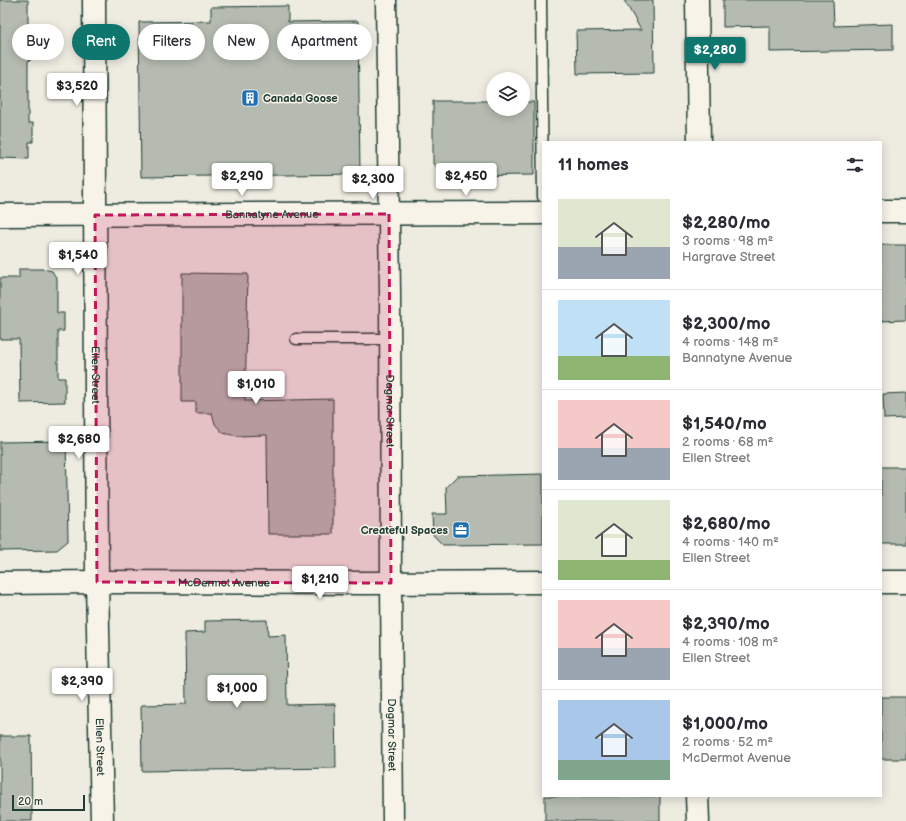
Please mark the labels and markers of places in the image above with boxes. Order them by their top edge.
pin: $2,280 [682,37,748,71]
pin: $3,520 [44,73,110,107]
building icon: Canada Goose [240,88,260,108]
place label: Canada Goose [263,92,338,105]
pin: $2,290 [209,163,275,197]
pin: $2,450 [433,163,499,197]
pin: $2,300 [340,166,406,200]
pin: $1,540 [45,242,111,276]
pin: $1,010 [223,371,289,405]
pin: $2,680 [46,426,112,460]
office icon: Createful Spaces [451,520,471,540]
place label: Createful Spaces [361,524,449,537]
pin: $1,210 [287,566,353,600]
pin: $2,390 [49,668,115,702]
pin: $1,000 [204,675,270,709]

